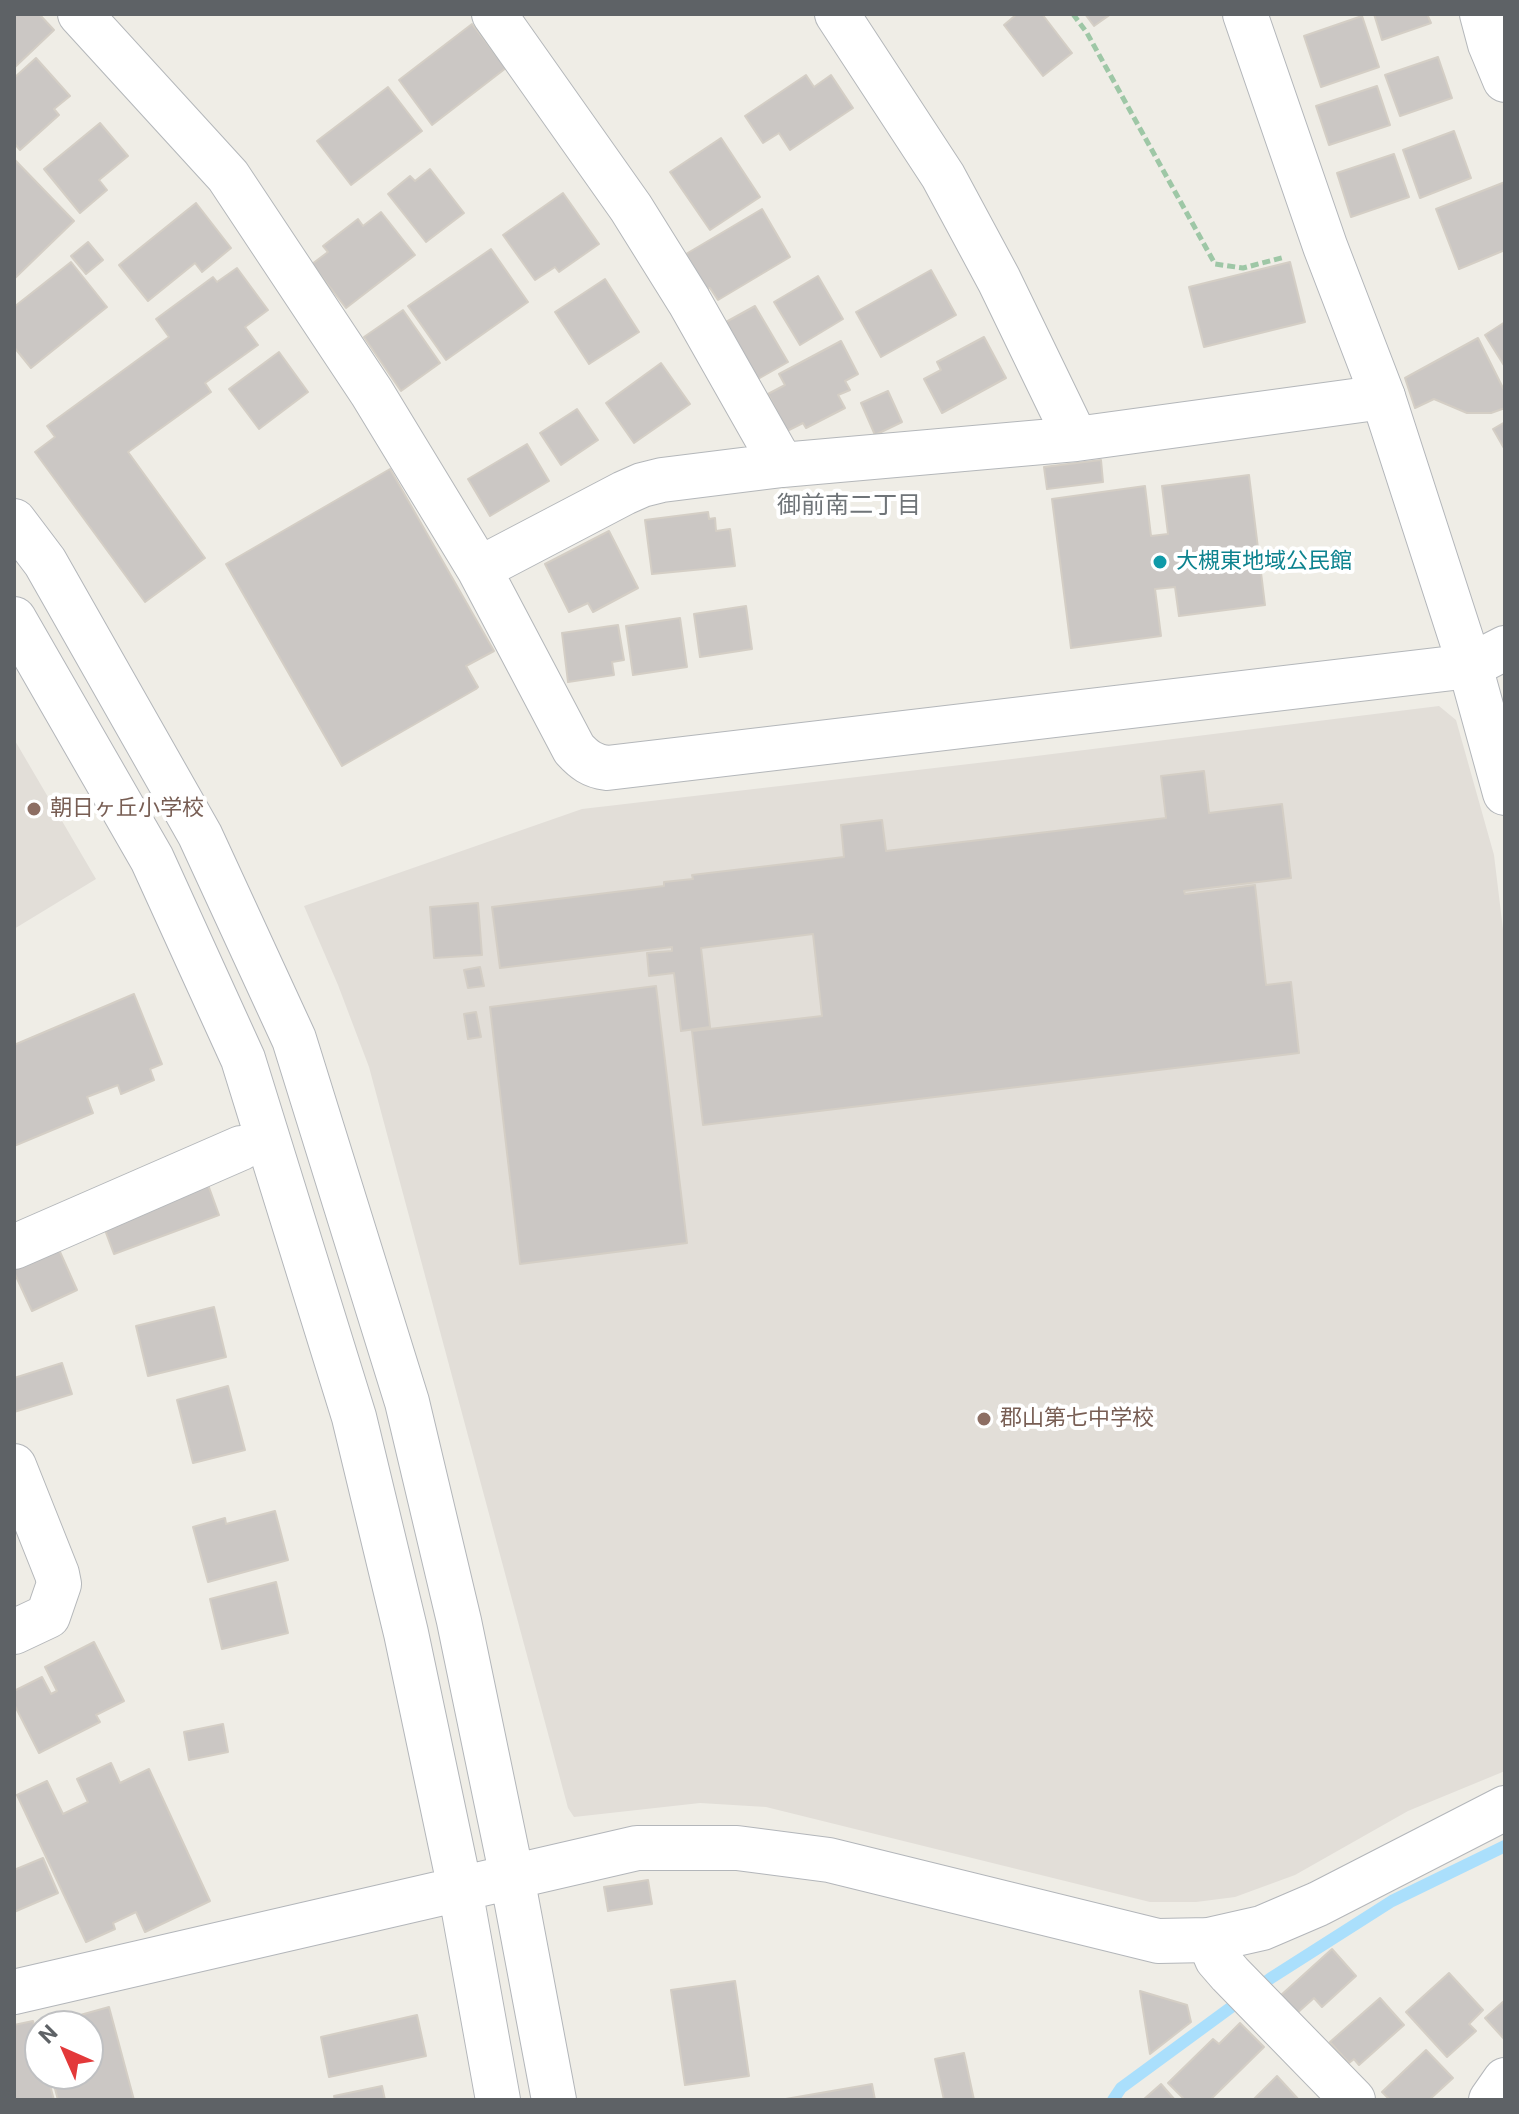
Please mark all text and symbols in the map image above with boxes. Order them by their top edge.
district label: 御前南二丁目 [777,493,921,521]
place label: 大槻東地域公民館 [1176,549,1352,575]
marker: 大槻東地域公民館 [1151,553,1169,571]
place label: 朝日ヶ丘小学校 [50,796,204,822]
marker: 朝日ヶ丘小学校 [25,800,43,818]
place label: 郡山第七中学校 [1000,1406,1154,1432]
marker: 郡山第七中学校 [975,1410,993,1428]
north arrow [24,2010,104,2090]
text: N [34,2020,62,2048]

